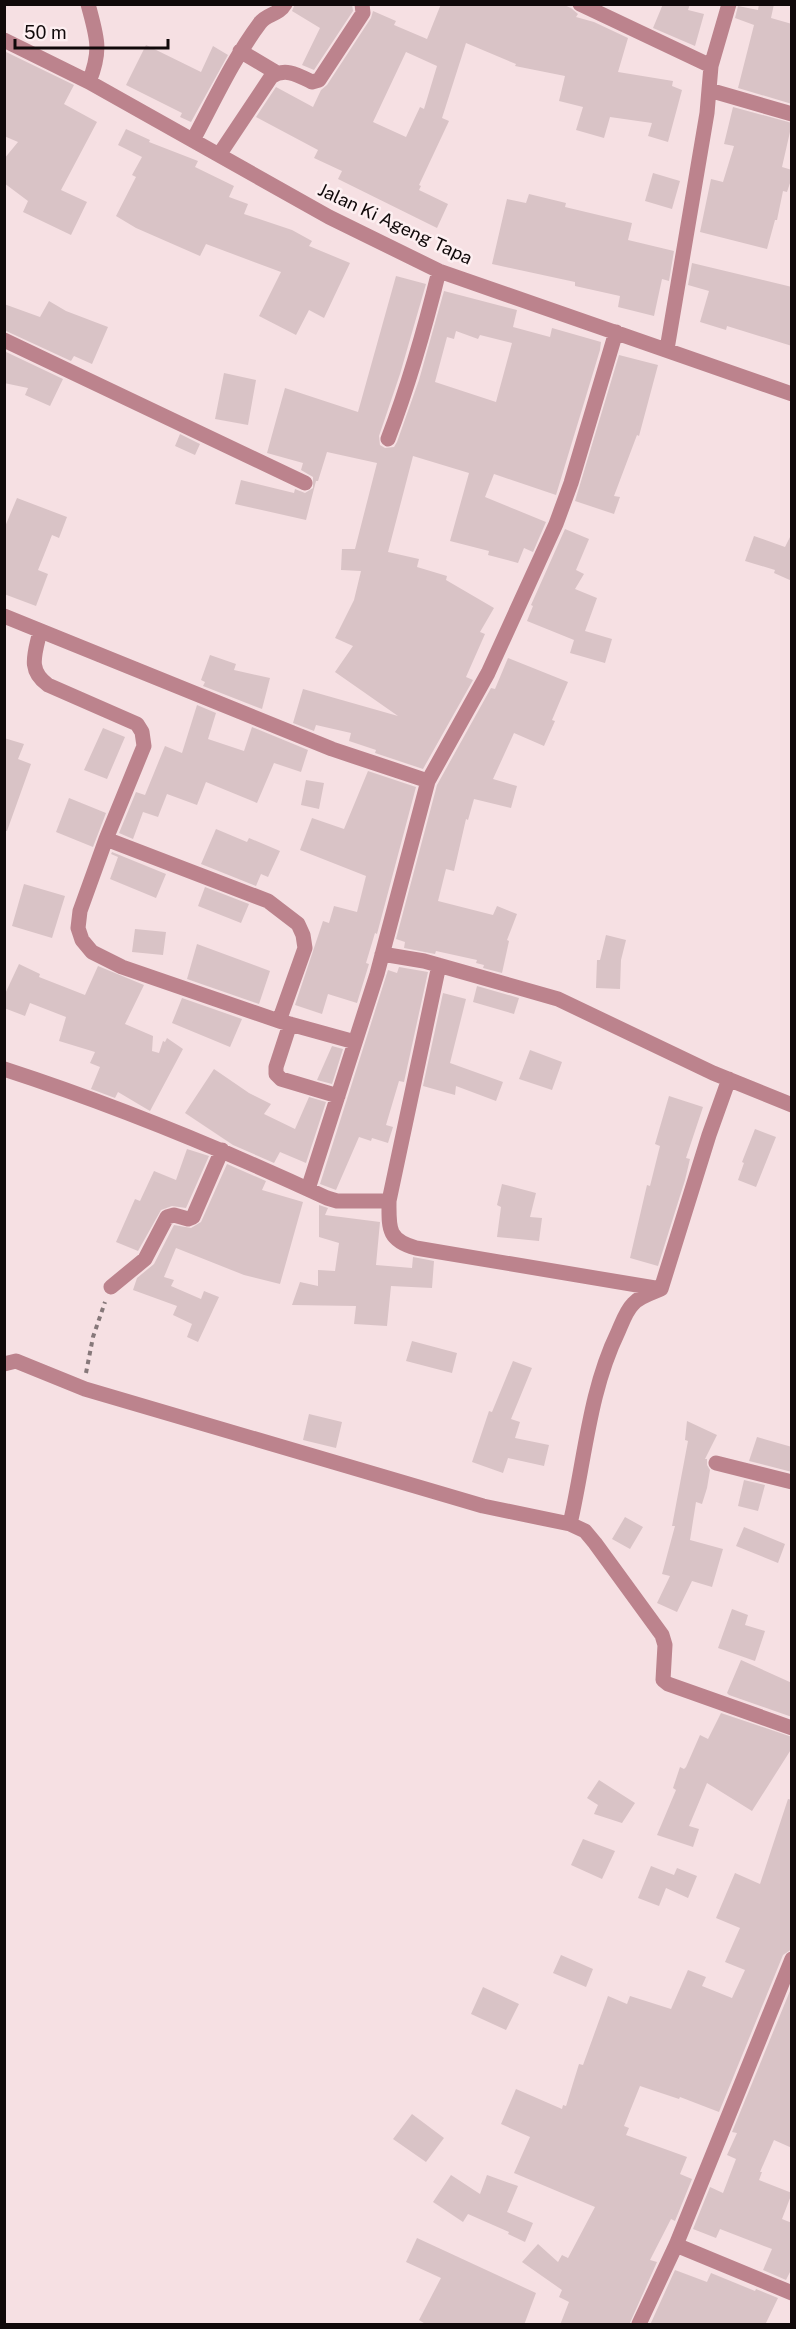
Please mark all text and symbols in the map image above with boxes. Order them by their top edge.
scale bar [15,12,168,50]
text: 50 m [24,22,67,43]
street label: Jalan Ki Ageng Tapa [315,179,476,269]

